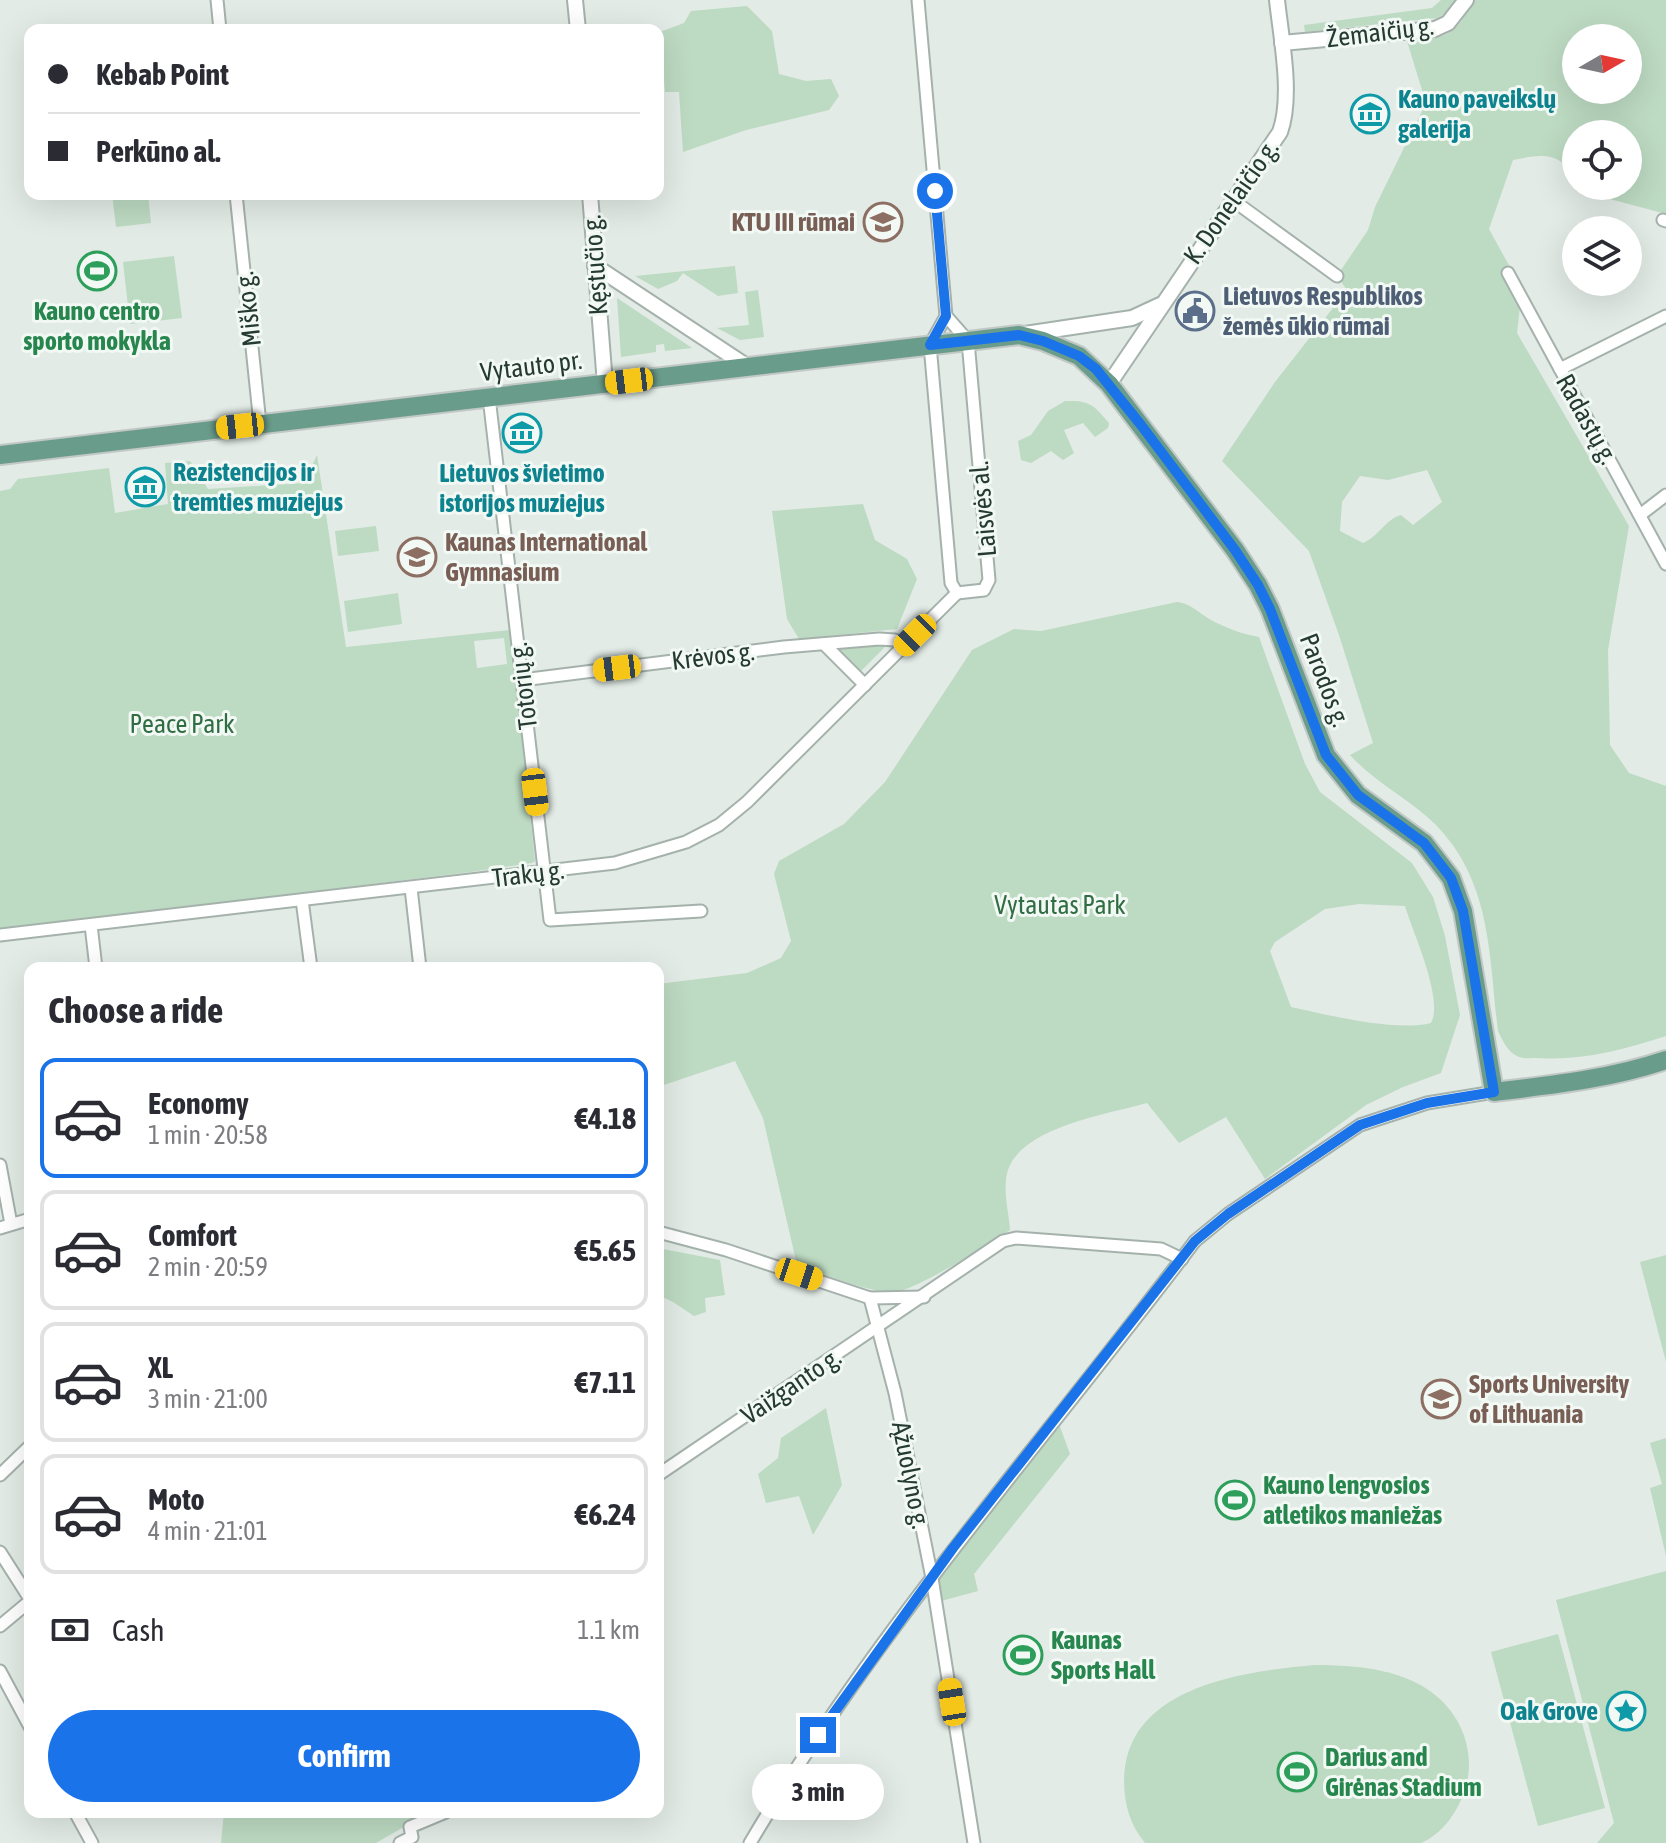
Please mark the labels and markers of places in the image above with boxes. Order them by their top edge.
place label: Kauno paveikslų galerija [1398,84,1556,144]
museum icon: Kauno paveikslų galerija [1349,93,1391,135]
school or university icon: KTU III rūmai [862,201,904,243]
place label: KTU III rūmai [731,207,855,237]
sports icon: Kauno centro sporto mokykla [76,250,118,292]
place label: Lietuvos Respublikos žemės ūkio rūmai [1223,281,1423,341]
public building icon: Lietuvos Respublikos žemės ūkio rūmai [1174,290,1216,332]
place label: Kauno centro sporto mokykla [23,296,171,356]
museum icon: Lietuvos švietimo istorijos muziejus [501,412,543,454]
place label: Rezistencijos ir tremties muziejus [172,457,343,517]
place label: Lietuvos švietimo istorijos muziejus [439,458,605,518]
museum icon: Rezistencijos ir tremties muziejus [124,466,166,508]
place label: Kaunas International Gymnasium [445,527,648,587]
school or university icon: Kaunas International Gymnasium [396,536,438,578]
place label: Sports University of Lithuania [1469,1369,1630,1429]
school or university icon: Sports University of Lithuania [1420,1378,1462,1420]
place label: Kauno lengvosios atletikos maniežas [1263,1470,1442,1530]
sports icon: Kauno lengvosios atletikos maniežas [1214,1479,1256,1521]
place label: Kaunas Sports Hall [1051,1625,1156,1685]
sports icon: Kaunas Sports Hall [1002,1634,1044,1676]
place icon: Oak Grove [1605,1690,1647,1732]
place label: Oak Grove [1500,1696,1598,1726]
place label: Darius and Girėnas Stadium [1325,1742,1482,1802]
sports icon: Darius and Girėnas Stadium [1276,1751,1318,1793]

